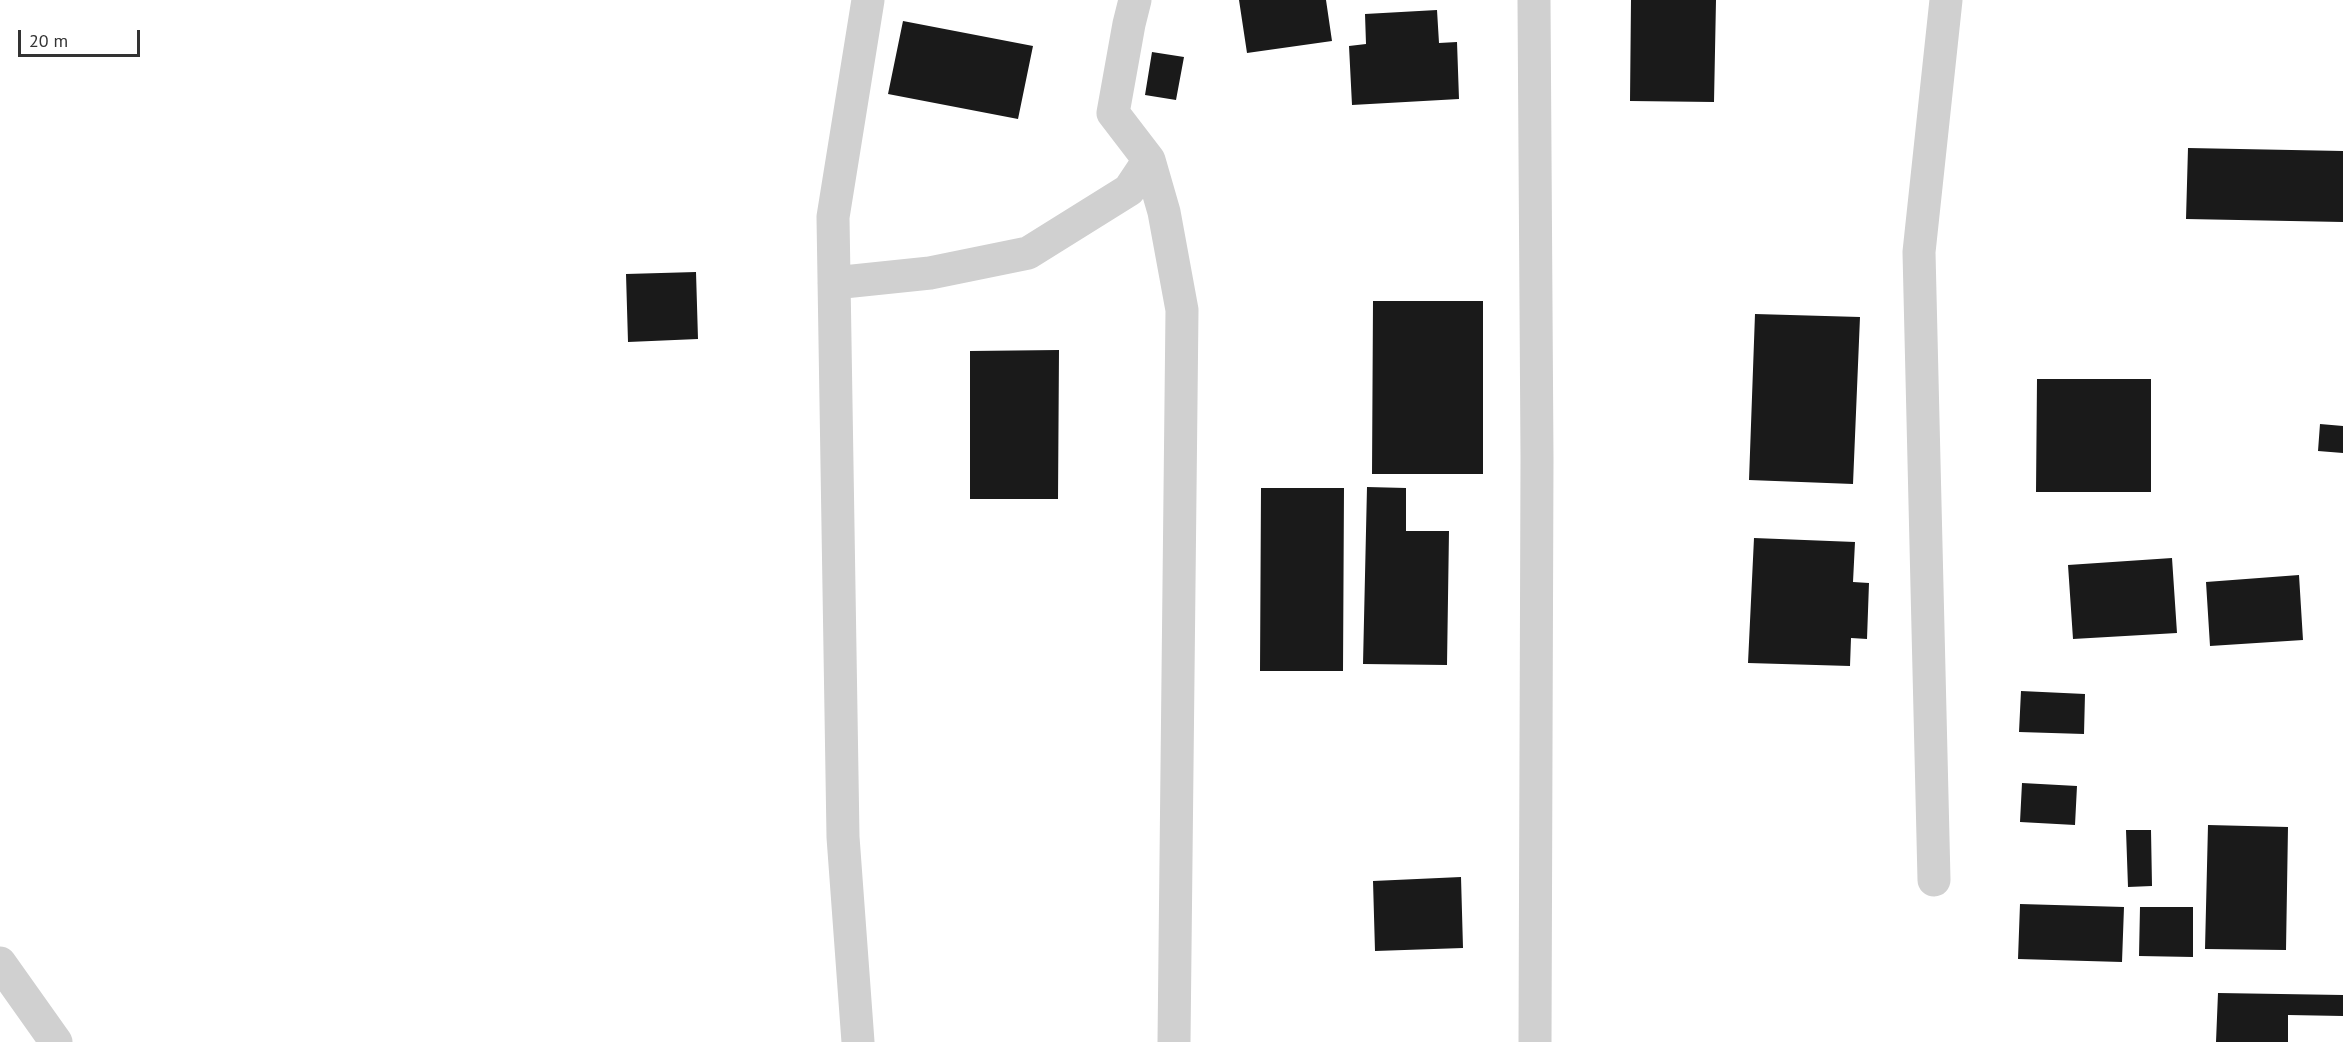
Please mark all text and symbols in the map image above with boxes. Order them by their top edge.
scale bar [21,18,142,56]
text: 20 m [29,29,68,52]

